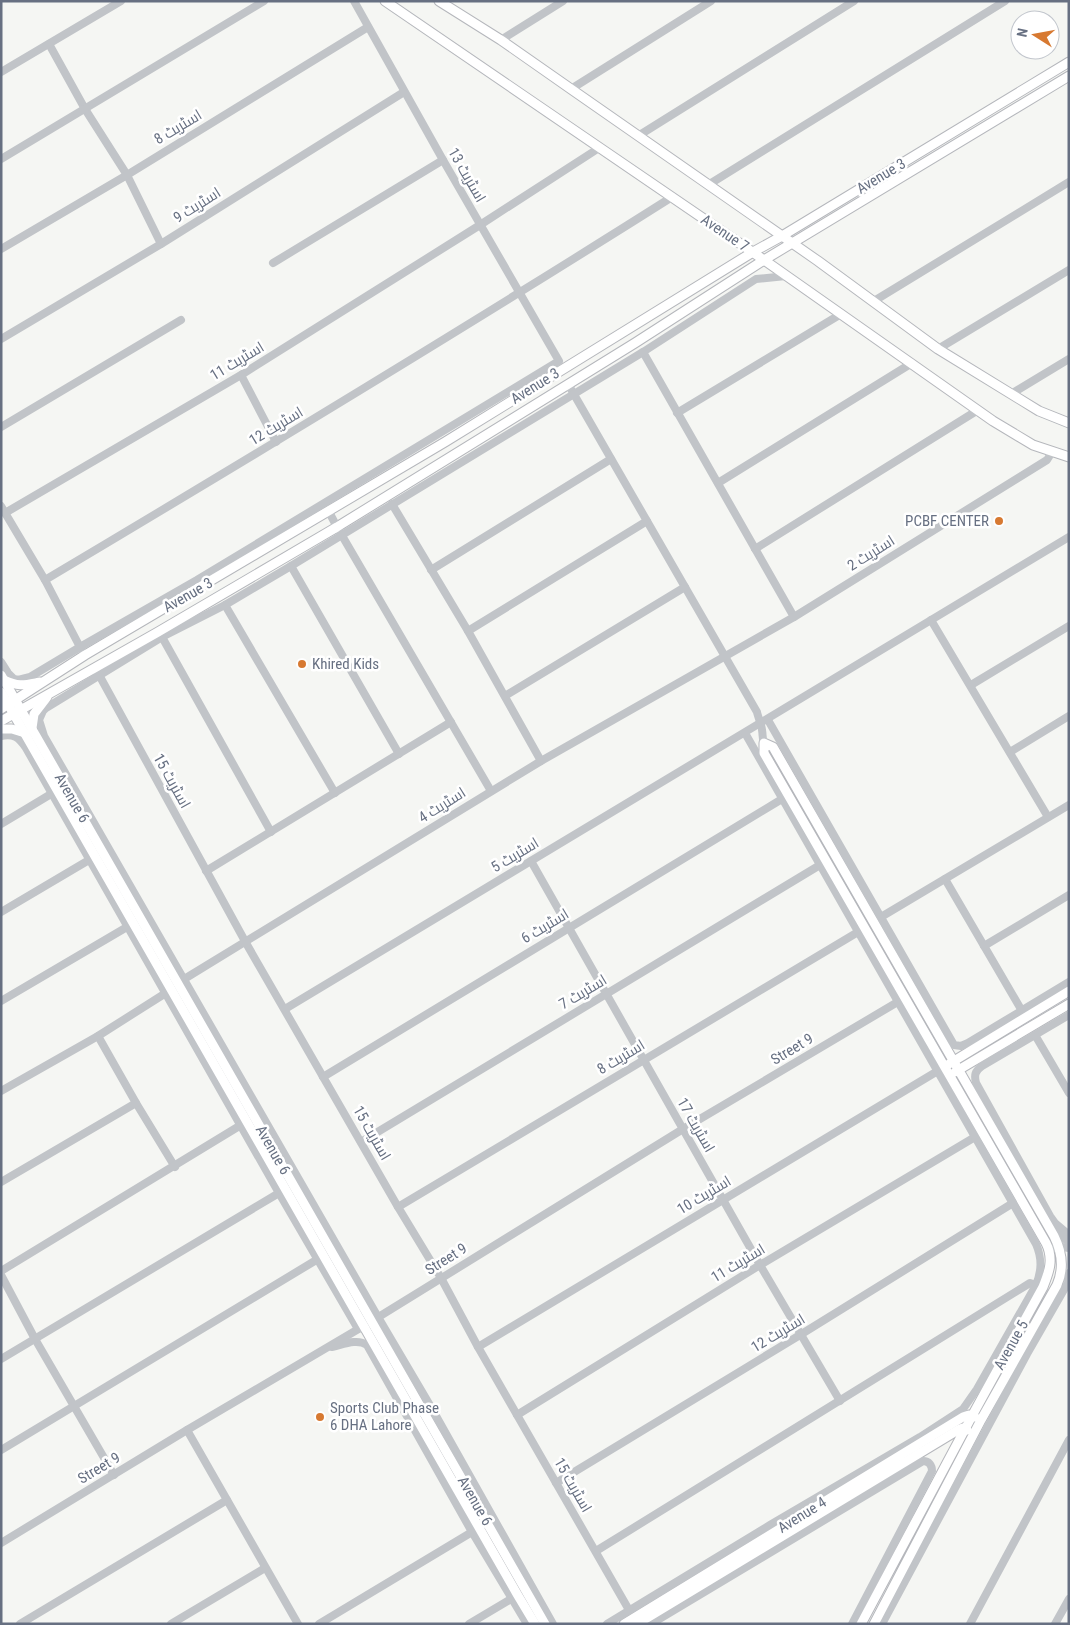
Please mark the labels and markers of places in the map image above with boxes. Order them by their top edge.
place label: PCBF CENTER [905,512,989,530]
marker: PCBF CENTER [993,515,1005,527]
place label: Khired Kids [312,655,379,673]
marker: Khired Kids [296,658,308,670]
place label: Sports Club Phase 6 DHA Lahore [330,1399,439,1434]
marker: Sports Club Phase 6 DHA Lahore [314,1411,326,1423]

